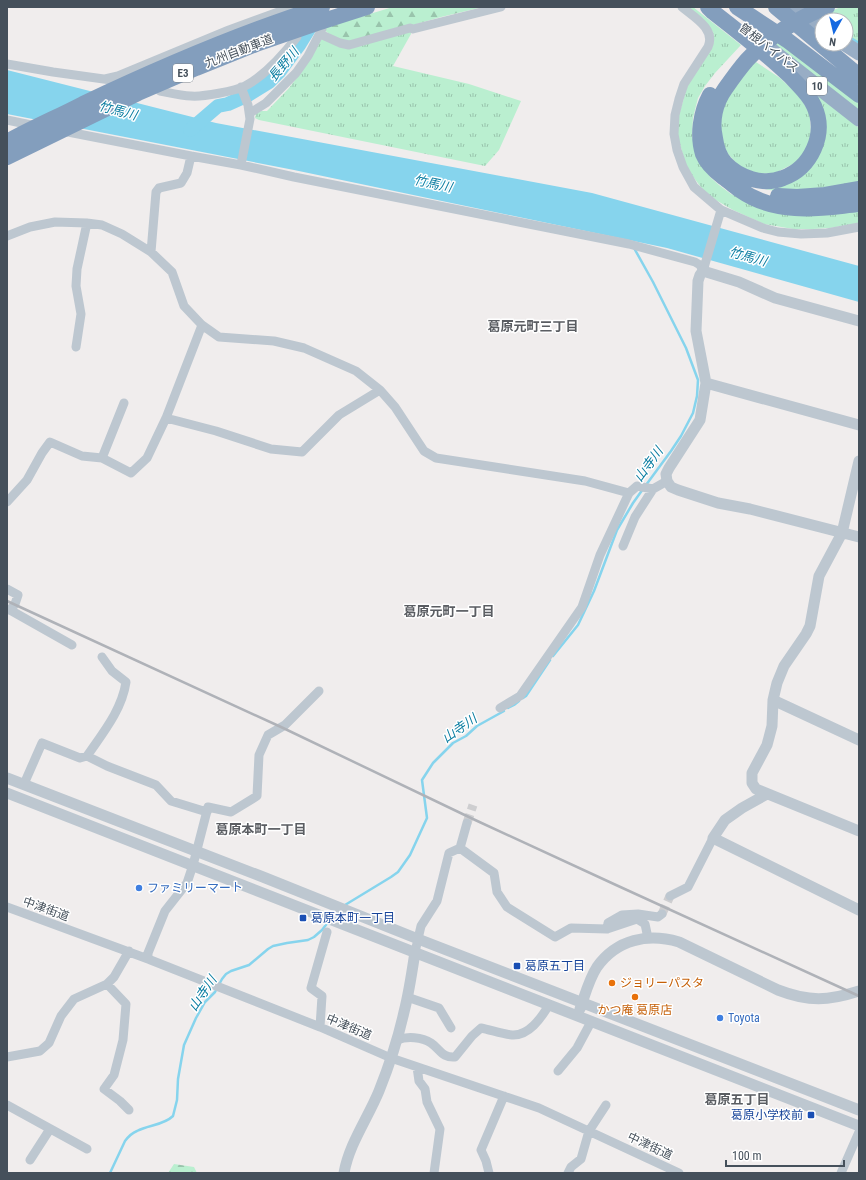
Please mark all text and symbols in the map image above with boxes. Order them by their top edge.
north arrow [814,12,854,52]
street label: 曽根バイパス [736,20,802,76]
street label: 九州自動車道 [203,32,275,70]
text: N [828,34,837,48]
water label: 長野川 [265,43,303,84]
road number: E3 [173,64,193,82]
road number: 10 [807,77,827,95]
water label: 竹馬川 [97,98,141,123]
water label: 竹馬川 [412,172,455,195]
water label: 竹馬川 [727,244,771,270]
district label: 葛原元町三丁目 [487,319,579,334]
water label: 山寺川 [631,442,667,484]
district label: 葛原元町一丁目 [403,604,495,619]
water label: 山寺川 [439,710,481,746]
district label: 葛原本町一丁目 [215,822,307,837]
place label: ファミリーマート [147,881,243,895]
marker: ファミリーマート [134,883,144,893]
street label: 中津街道 [21,894,71,924]
place label: 葛原本町一丁目 [311,911,395,925]
marker: 葛原本町一丁目 [298,913,308,923]
place label: 葛原五丁目 [525,959,585,973]
marker: 葛原五丁目 [512,961,522,971]
water label: 山寺川 [185,971,221,1014]
place label: ジョリーパスタ [620,976,704,990]
marker: ジョリーパスタ [607,978,617,988]
marker: かつ庵 葛原店 [630,992,640,1002]
place label: かつ庵 葛原店 [598,1003,672,1017]
street label: 中津街道 [324,1011,374,1043]
place label: Toyota [728,1011,760,1025]
marker: Toyota [715,1013,725,1023]
district label: 葛原五丁目 [704,1092,770,1107]
place label: 葛原小学校前 [731,1108,803,1122]
marker: 葛原小学校前 [806,1110,816,1120]
street label: 中津街道 [625,1130,675,1162]
scale bar [726,1142,844,1168]
text: 100 m [732,1149,762,1163]

